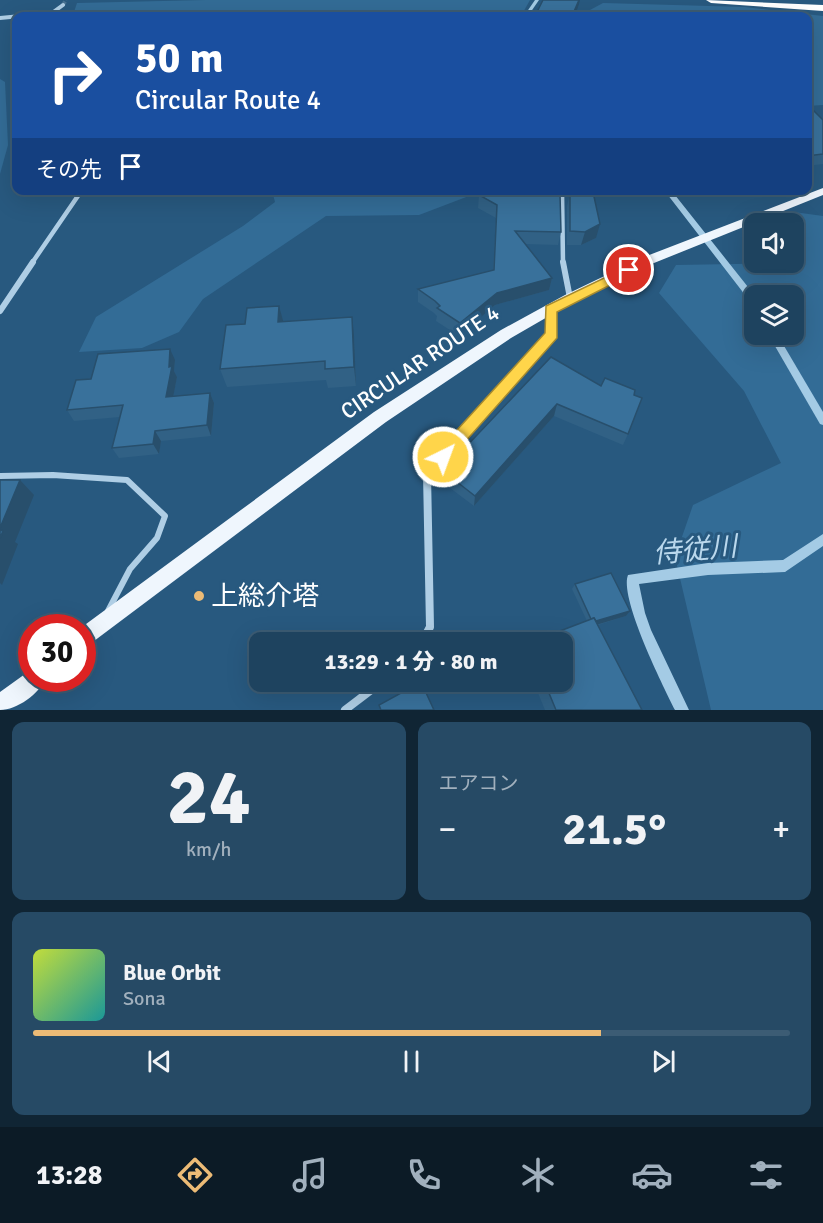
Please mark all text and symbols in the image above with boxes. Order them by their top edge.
text: 50 m [135,33,224,84]
icon: right [36,36,114,114]
text: Circular Route 4 [135,84,321,117]
icon: arrive [114,150,147,183]
text: その先 [36,156,102,183]
map controls [744,213,804,345]
button: sound [744,213,804,273]
pin [603,244,654,295]
icon: arrive [612,253,645,286]
button: layers [744,285,804,345]
street label: CIRCULAR ROUTE 4 [336,299,505,425]
position arrow [411,425,475,489]
water label: 侍従川 [652,529,741,571]
place label: 上総介塔 [211,580,319,613]
marker: 上総介塔 [192,589,206,603]
speed limit sign: 30 [18,614,96,692]
text: 13:29 · 1 分 · 80 m [325,648,497,675]
text: 24 [167,750,251,846]
text: エアコン [439,771,519,796]
text: 21.5° [562,802,666,857]
text: − [439,809,456,850]
text: + [772,809,790,850]
text: km/h [186,837,231,862]
text: Blue Orbit [123,959,221,986]
text: Sona [123,986,166,1011]
icon: previous [143,1045,176,1078]
icon: pause [395,1045,428,1078]
icon: next [647,1045,680,1078]
icon: directions [174,1154,216,1196]
icon: music [289,1154,331,1196]
icon: phone [403,1154,445,1196]
icon: climate [517,1154,559,1196]
icon: car [631,1154,673,1196]
icon: filters [745,1154,787,1196]
text: 13:28 [36,1159,102,1192]

